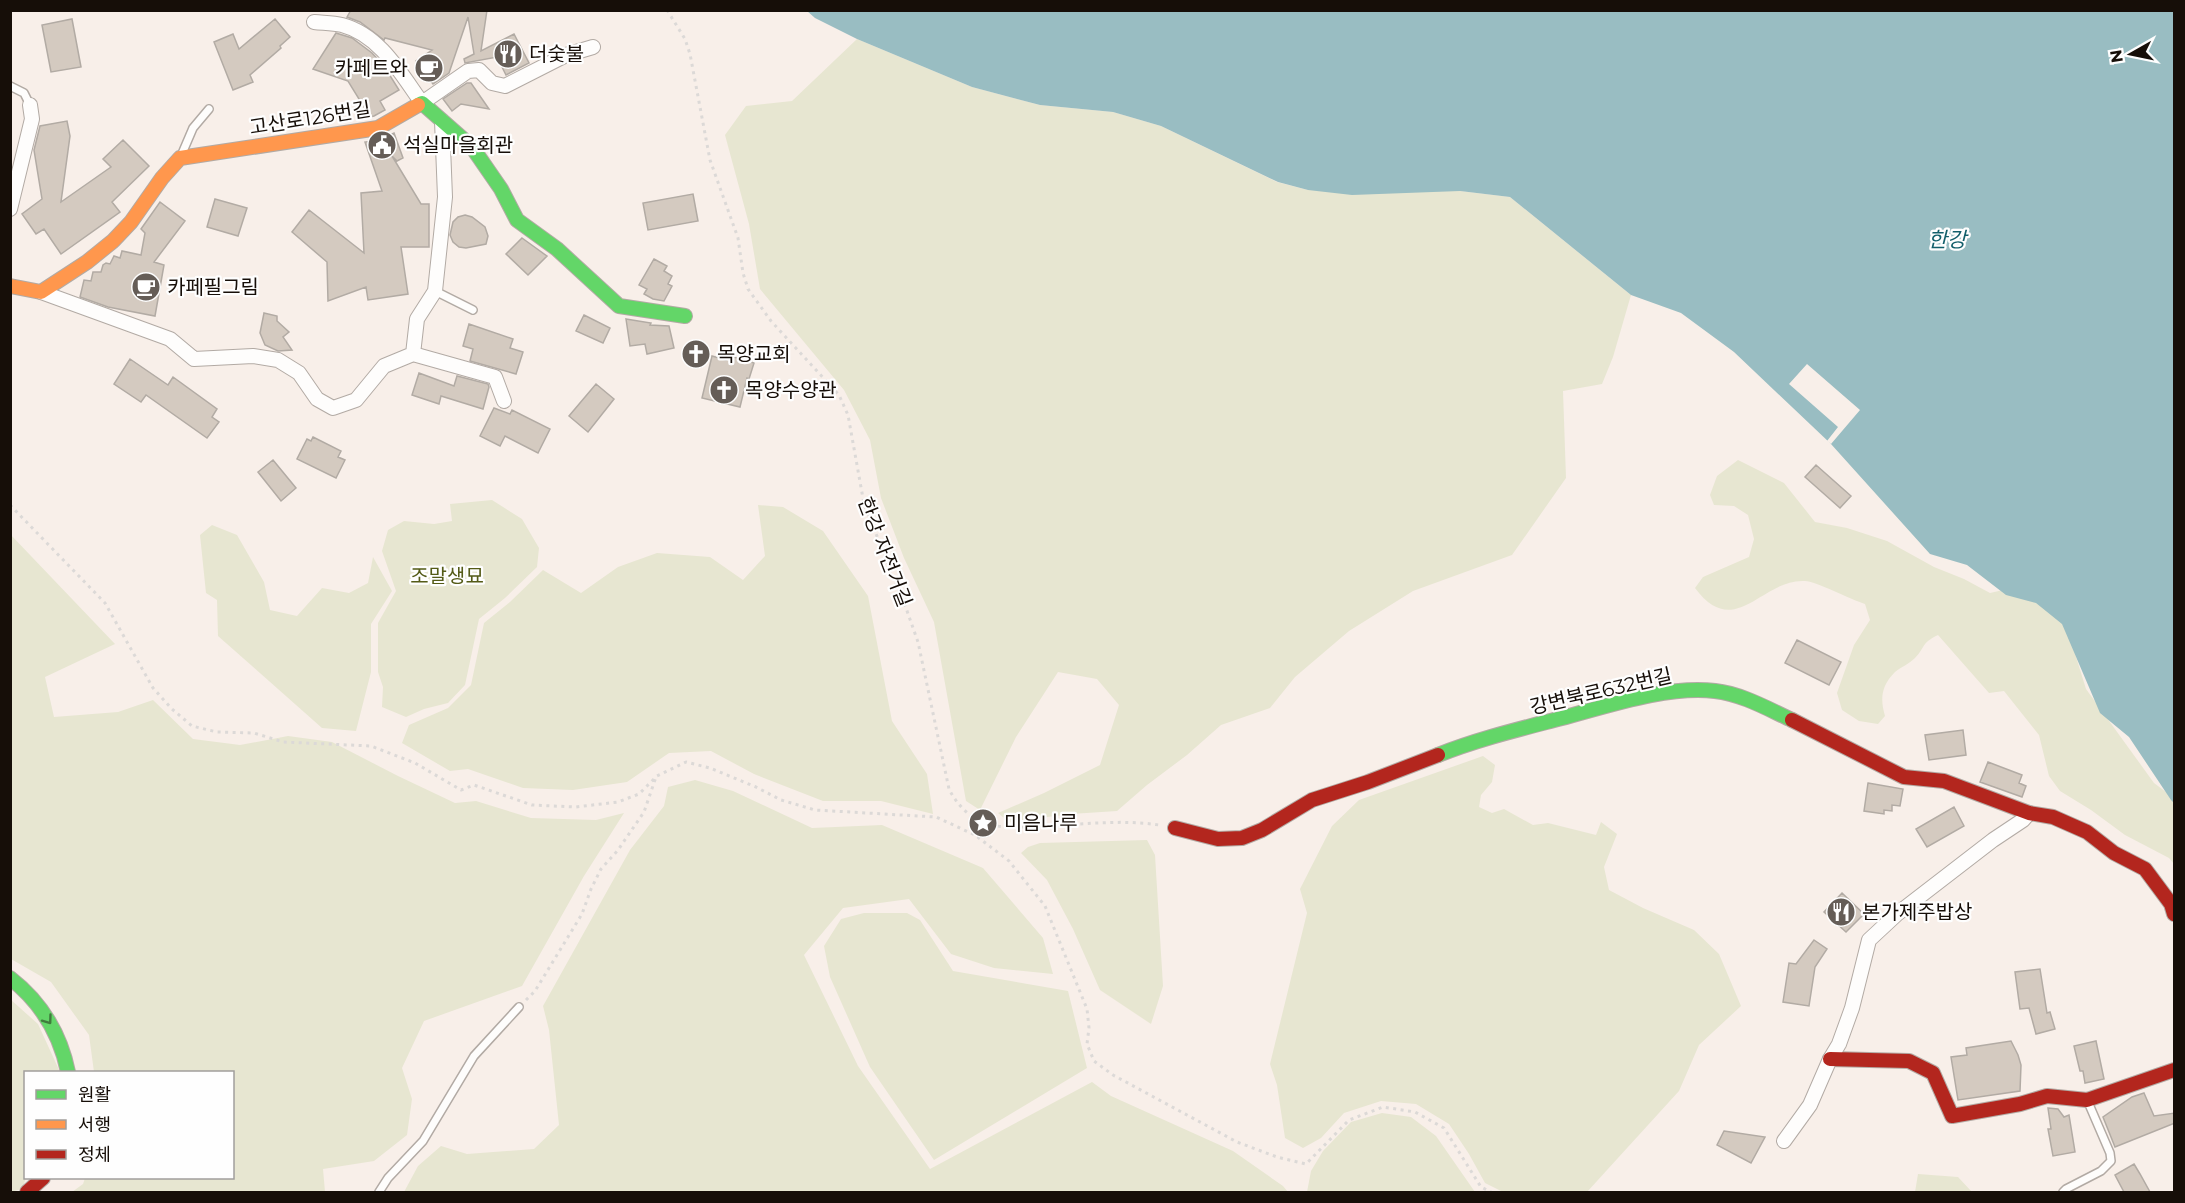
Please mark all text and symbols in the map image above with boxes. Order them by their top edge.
north arrow [2101,24,2161,84]
restaurant icon: 더숯불 [492,38,524,70]
place label: 더숯불 [529,42,584,66]
text: N [2106,48,2127,64]
cafe icon: 카페트와 [413,52,445,84]
place label: 카페트와 [334,56,408,80]
street label: 고산로126번길 [248,97,372,139]
public building icon: 석실마을회관 [366,129,398,161]
place label: 석실마을회관 [403,133,513,157]
water label: 한강 [1928,227,1969,252]
cafe icon: 카페필그림 [130,271,162,303]
place label: 카페필그림 [167,275,259,299]
church icon: 목양교회 [680,338,712,370]
place label: 목양교회 [717,342,791,366]
church icon: 목양수양관 [708,374,740,406]
place label: 목양수양관 [745,378,837,402]
street label: 한강 자전거길 [853,494,917,610]
park label: 조말생묘 [410,564,484,588]
street label: 강변북로632번길 [1528,663,1674,719]
place icon: 미음나루 [967,807,999,839]
place label: 미음나루 [1004,811,1078,835]
restaurant icon: 본가제주밥상 [1825,896,1857,928]
place label: 본가제주밥상 [1862,900,1972,924]
one-way arrow [41,1014,52,1025]
legend [24,1071,234,1179]
text: 원활 [78,1084,111,1106]
text: 서행 [78,1114,111,1136]
text: 정체 [78,1144,111,1166]

